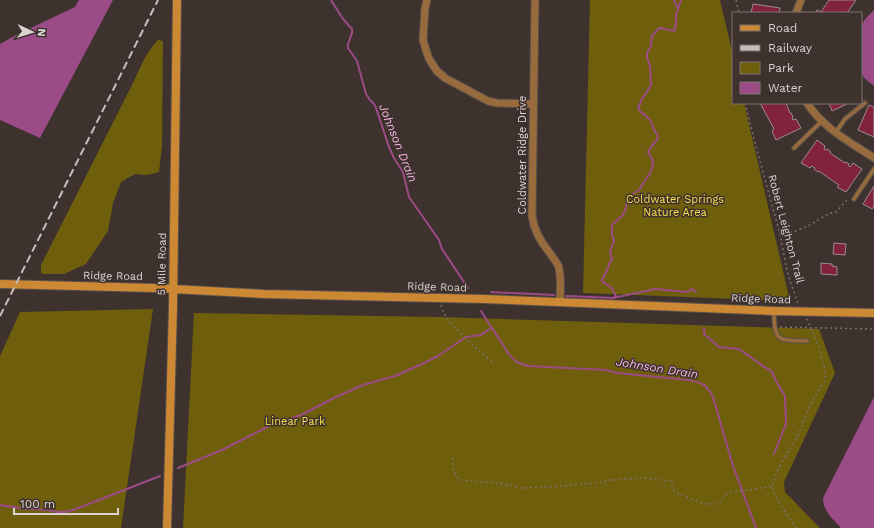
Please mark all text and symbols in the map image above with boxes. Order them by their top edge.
north arrow [12,12,52,52]
legend [732,12,862,104]
text: Road [768,21,797,35]
text: N [35,28,48,37]
text: Railway [768,41,813,55]
text: Park [768,61,794,75]
text: Water [768,81,803,95]
street label: Coldwater Ridge Drive [516,96,529,214]
water label: Johnson Drain [376,102,420,184]
street label: Robert Leighton Trail [765,173,807,285]
park label: Coldwater Springs Nature Area [626,193,724,219]
street label: 5 Mile Road [155,232,169,296]
street label: Ridge Road [83,269,143,283]
street label: Ridge Road [407,279,467,295]
street label: Ridge Road [731,291,791,307]
water label: Johnson Drain [615,355,699,381]
park label: Linear Park [265,415,325,428]
scale bar [14,490,118,516]
text: 100 m [20,497,55,511]

